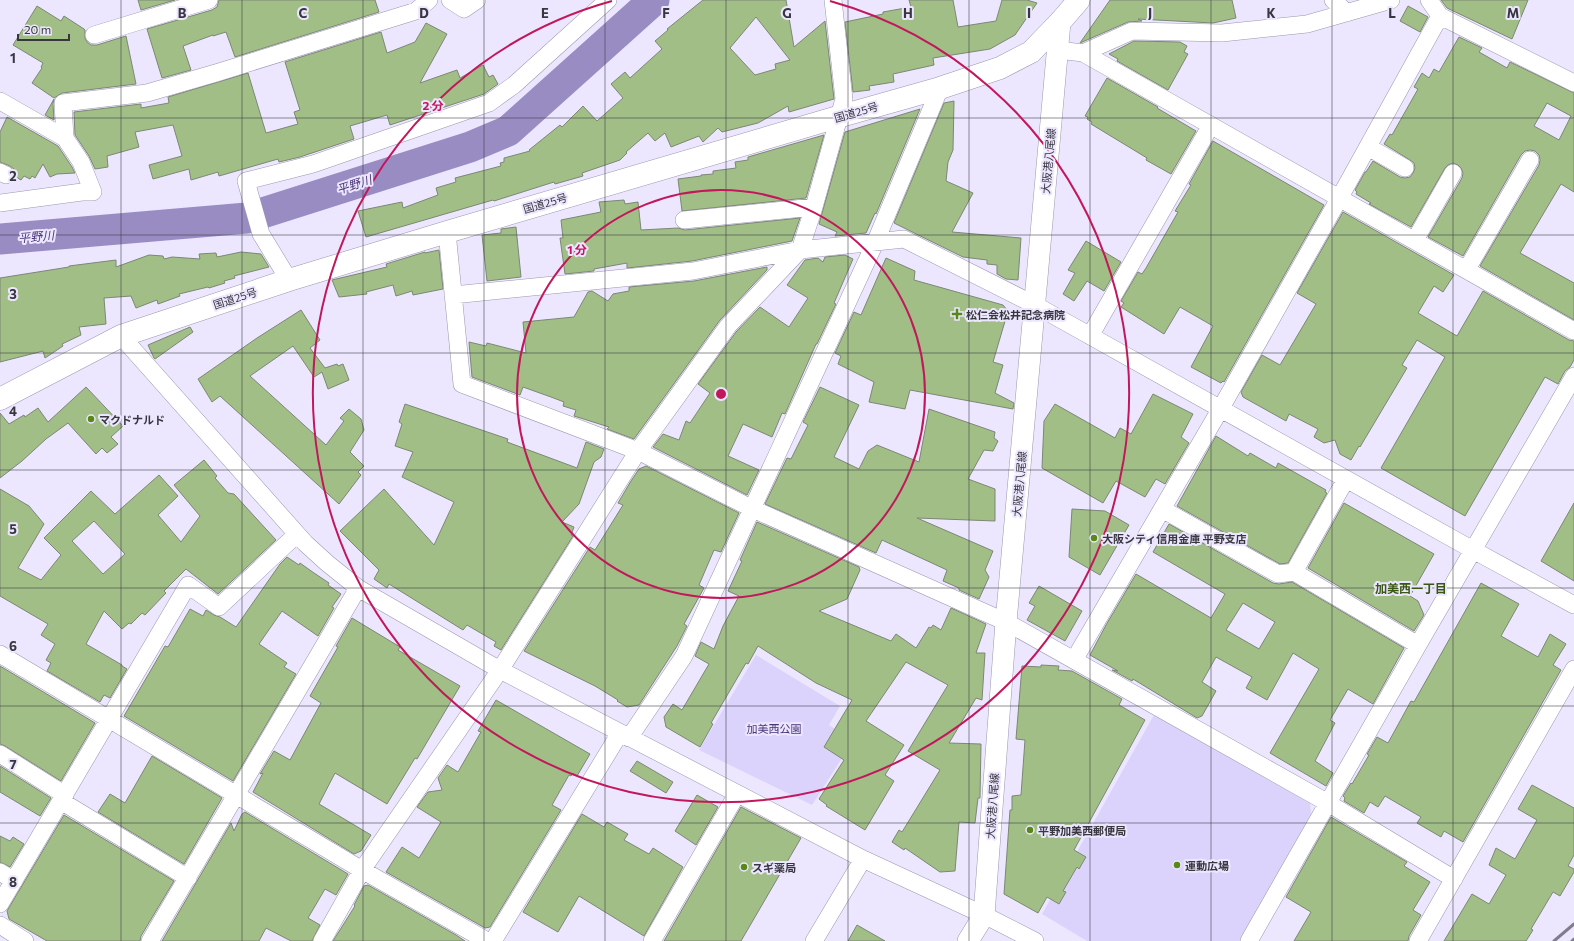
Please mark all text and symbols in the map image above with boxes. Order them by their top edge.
text: B [178,5,187,21]
text: C [299,5,308,21]
text: D [419,5,429,21]
text: E [541,5,549,21]
text: F [662,5,670,21]
text: G [782,5,792,21]
text: H [903,5,913,21]
text: I [1027,5,1031,21]
text: J [1148,5,1152,21]
text: K [1266,5,1276,21]
text: L [1388,5,1396,21]
text: M [1507,5,1519,21]
scale bar [18,16,69,42]
text: 20 m [24,22,51,36]
text: 1 [10,50,16,66]
text: 2 分 [422,98,444,112]
street label: 国道25号 [832,99,880,125]
street label: 大阪港八尾線 [1039,128,1057,194]
text: 2 [9,168,17,184]
water label: 平野川 [335,171,375,196]
street label: 国道25号 [521,190,569,216]
water label: 平野川 [17,227,57,245]
text: 1 分 [567,242,587,256]
street label: 国道25号 [211,285,259,311]
text: 3 [9,286,17,302]
marker: 松仁会松井記念病院 [951,308,963,320]
place label: 松仁会松井記念病院 [966,308,1065,321]
centre of rings [714,387,728,401]
text: 4 [9,403,17,419]
place label: マクドナルド [99,413,165,426]
marker: マクドナルド [86,414,96,424]
street label: 大阪港八尾線 [1010,451,1028,517]
text: 5 [9,521,17,537]
place label: 大阪シティ信用金庫 平野支店 [1102,532,1246,545]
marker: 大阪シティ信用金庫 平野支店 [1089,533,1099,543]
district label: 加美西一丁目 [1375,581,1447,595]
text: 6 [9,638,17,654]
park label: 加美西公園 [747,722,802,735]
text: 7 [9,756,17,772]
street label: 大阪港八尾線 [983,773,1001,839]
place label: 平野加美西郵便局 [1038,824,1126,837]
marker: 平野加美西郵便局 [1025,825,1035,835]
place label: 運動広場 [1185,859,1229,872]
marker: 運動広場 [1172,860,1182,870]
place label: スギ薬局 [752,861,796,874]
marker: スギ薬局 [739,862,749,872]
text: 8 [9,874,17,890]

